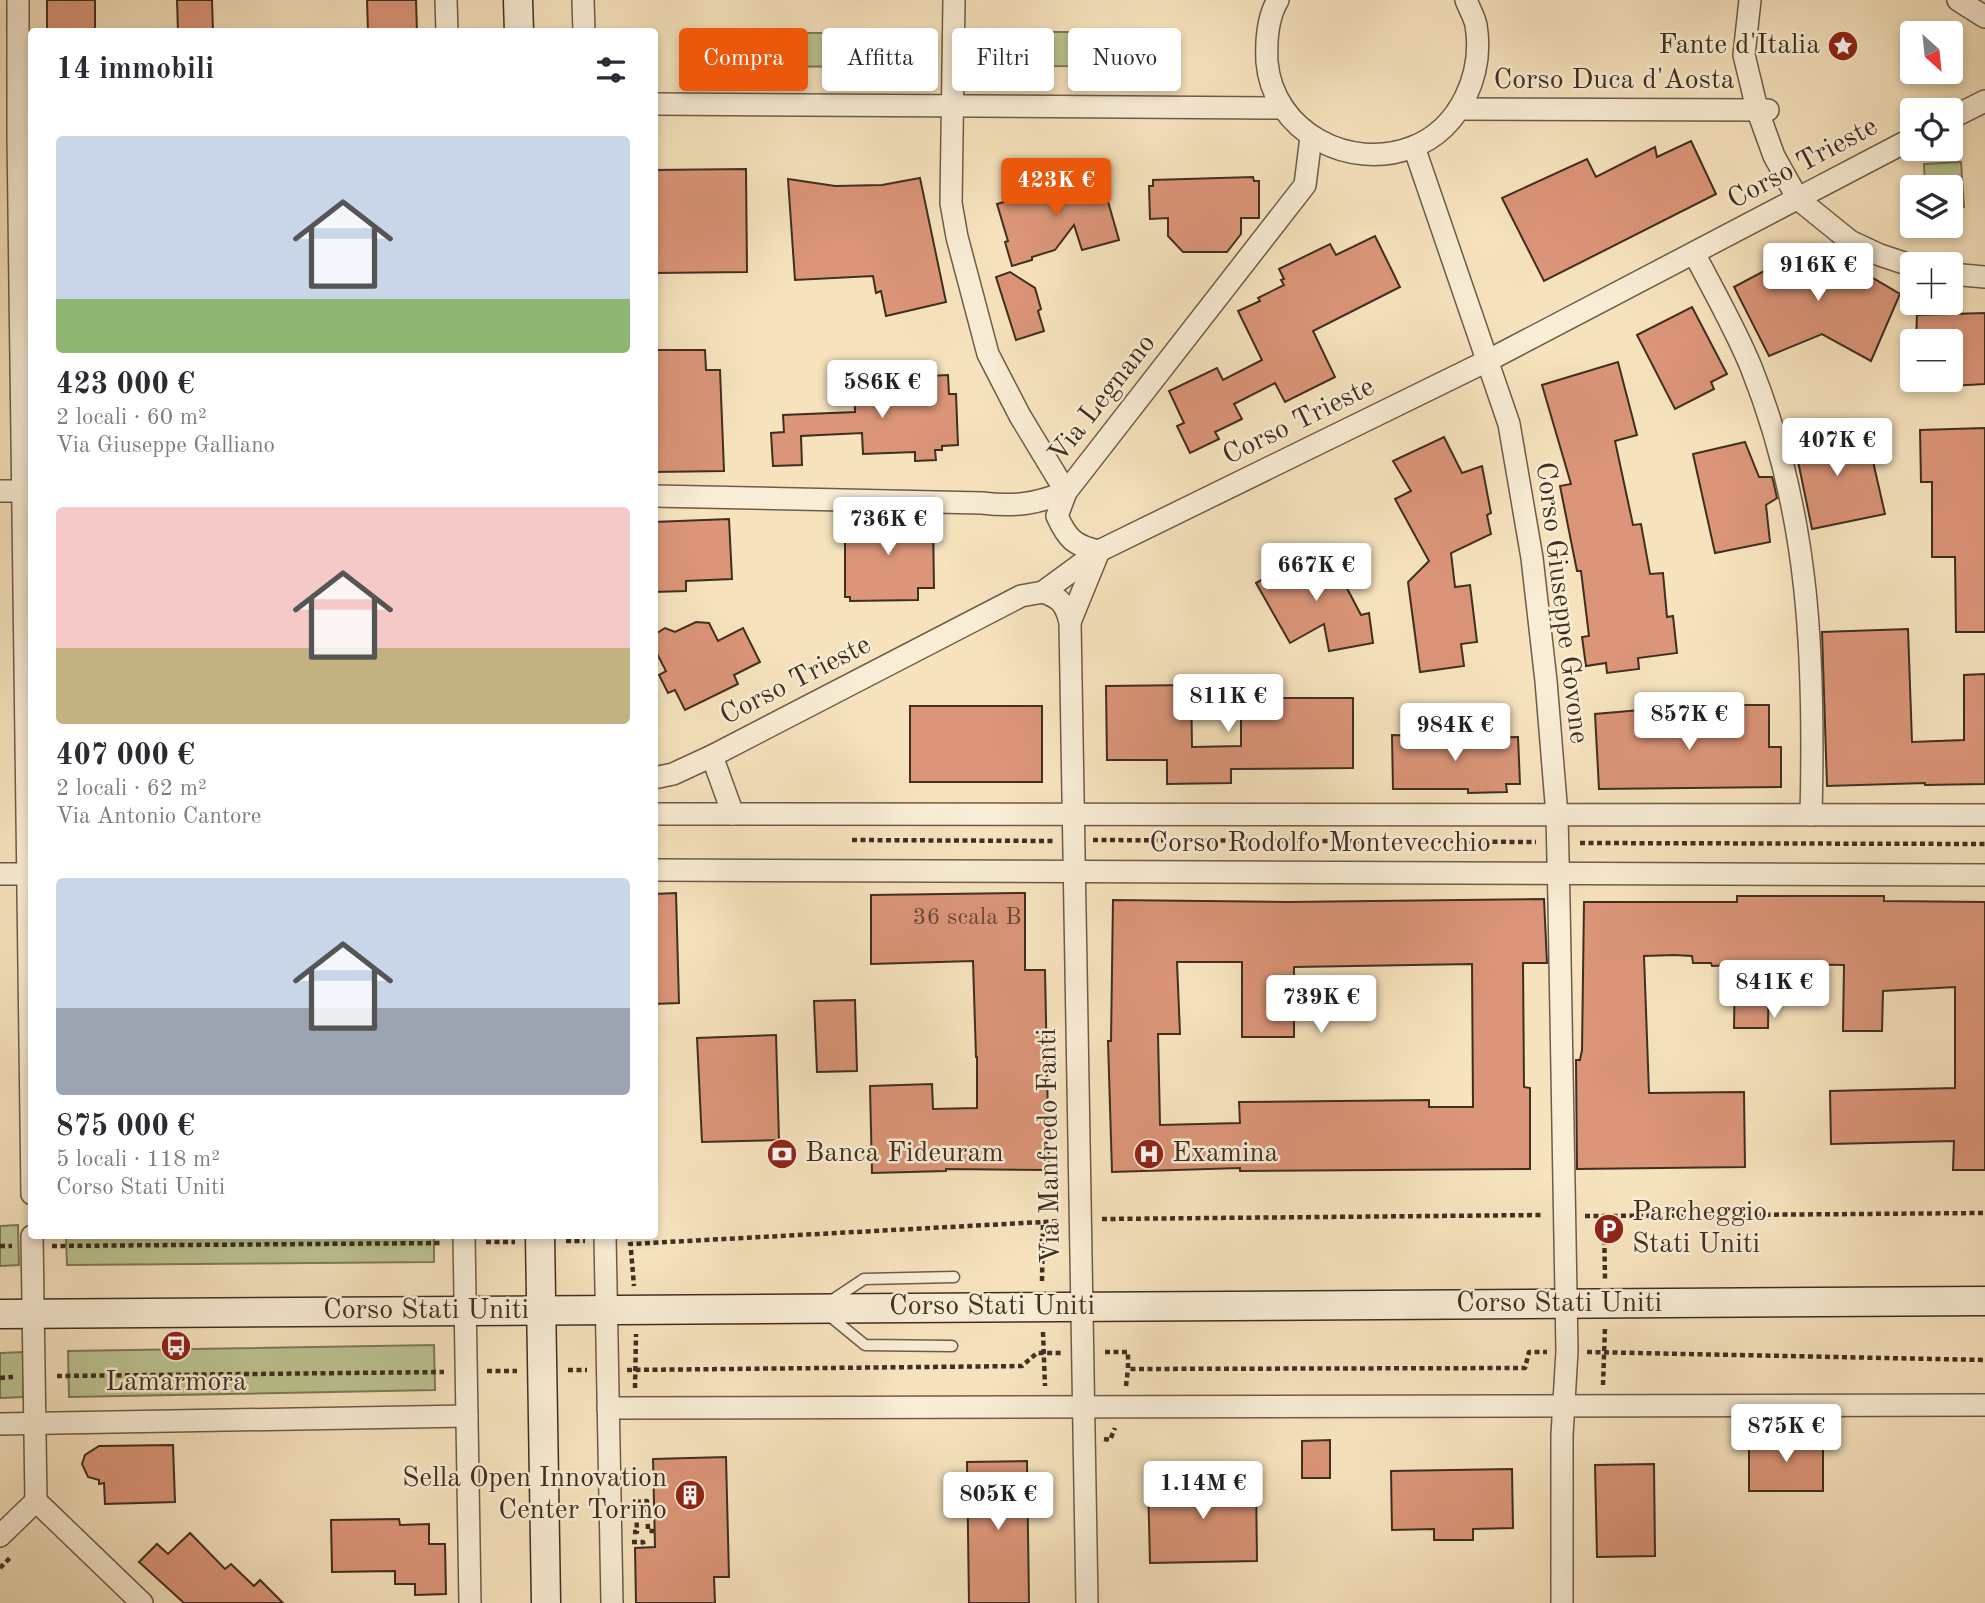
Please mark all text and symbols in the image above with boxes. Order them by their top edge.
north arrow [1900,21,1964,84]
map controls [1900,21,1963,392]
chip: Compra [679,28,808,91]
chip: Affitta [822,28,938,91]
chip: Filtri [952,28,1054,91]
chip: Nuovo [1068,28,1181,91]
place icon: Fante d'Italia [1826,29,1860,63]
place label: Fante d'Italia [1658,32,1820,60]
icon: filters [592,51,630,89]
text: 14 immobili [56,55,214,85]
street label: Corso Duca d'Aosta [1493,67,1735,95]
button: locate [1900,98,1963,161]
street label: Corso Trieste [1724,113,1882,215]
pin: 423K € [999,158,1113,218]
text: 423K € [1017,169,1095,192]
button: layers [1900,175,1963,238]
icon: home [280,181,406,307]
pin: 916K € [1761,244,1875,303]
button: + [1900,252,1963,315]
text: 916K € [1779,254,1857,277]
button: − [1900,329,1963,392]
street label: Via Legnano [1044,330,1162,468]
pin: 586K € [825,360,939,420]
text: 423 000 € [56,370,195,400]
text: 586K € [843,371,921,394]
street label: Corso Trieste [1219,373,1379,471]
text: 2 locali · 60 m² [56,406,207,429]
pin: 407K € [1780,419,1894,478]
text: 407K € [1798,429,1876,452]
text: Via Giuseppe Galliano [56,434,275,457]
street label: Corso Giuseppe Govone [1530,460,1592,746]
pin: 736K € [831,498,945,557]
text: 736K € [849,508,927,531]
pin: 667K € [1259,544,1373,603]
icon: home [280,552,406,678]
text: 667K € [1277,554,1355,577]
street label: Corso Trieste [716,631,876,731]
pin: 811K € [1171,674,1285,734]
text: 811K € [1189,685,1267,708]
pin: 857K € [1632,692,1746,752]
text: 857K € [1650,703,1728,726]
pin: 984K € [1398,704,1512,763]
text: 984K € [1416,714,1494,737]
text: 407 000 € [56,741,195,771]
text: 2 locali · 62 m² [56,777,207,800]
text: Via Antonio Cantore [56,805,261,828]
street label: Corso Rodolfo Montevecchio [1149,830,1491,858]
house number: 36 scala B [913,906,1021,930]
icon: home [280,923,406,1049]
pin: 841K € [1717,960,1831,1020]
text: 841K € [1735,971,1813,994]
pin: 739K € [1264,976,1378,1035]
text: 739K € [1282,986,1360,1009]
street label: Via Manfredo Fanti [1034,1028,1066,1264]
text: 875 000 € [56,1112,195,1142]
bank icon: Banca Fideuram [765,1137,799,1171]
hospital icon: Examina [1132,1137,1166,1171]
place label: Banca Fideuram [805,1140,1004,1168]
place label: Examina [1172,1140,1279,1168]
text: 5 locali · 118 m² [56,1148,220,1171]
text: Corso Stati Uniti [56,1176,225,1199]
place label: Parcheggio Stati Uniti [1632,1199,1767,1259]
parking icon: Parcheggio Stati Uniti [1592,1212,1626,1246]
street label: Corso Stati Uniti [1456,1290,1662,1318]
street label: Corso Stati Uniti [889,1293,1095,1321]
street label: Corso Stati Uniti [323,1297,529,1325]
bus stop icon: Lamarmora [159,1329,193,1363]
place label: Lamarmora [105,1369,247,1397]
pin: 875K € [1729,1404,1843,1464]
text: 875K € [1747,1415,1825,1438]
pin: 1.14M € [1138,1462,1268,1521]
place label: Sella Open Innovation Center Torino [402,1465,667,1525]
pin: 805K € [941,1472,1055,1532]
text: 1.14M € [1160,1472,1246,1495]
building icon: Sella Open Innovation Center Torino [673,1478,707,1512]
text: 805K € [959,1483,1037,1506]

